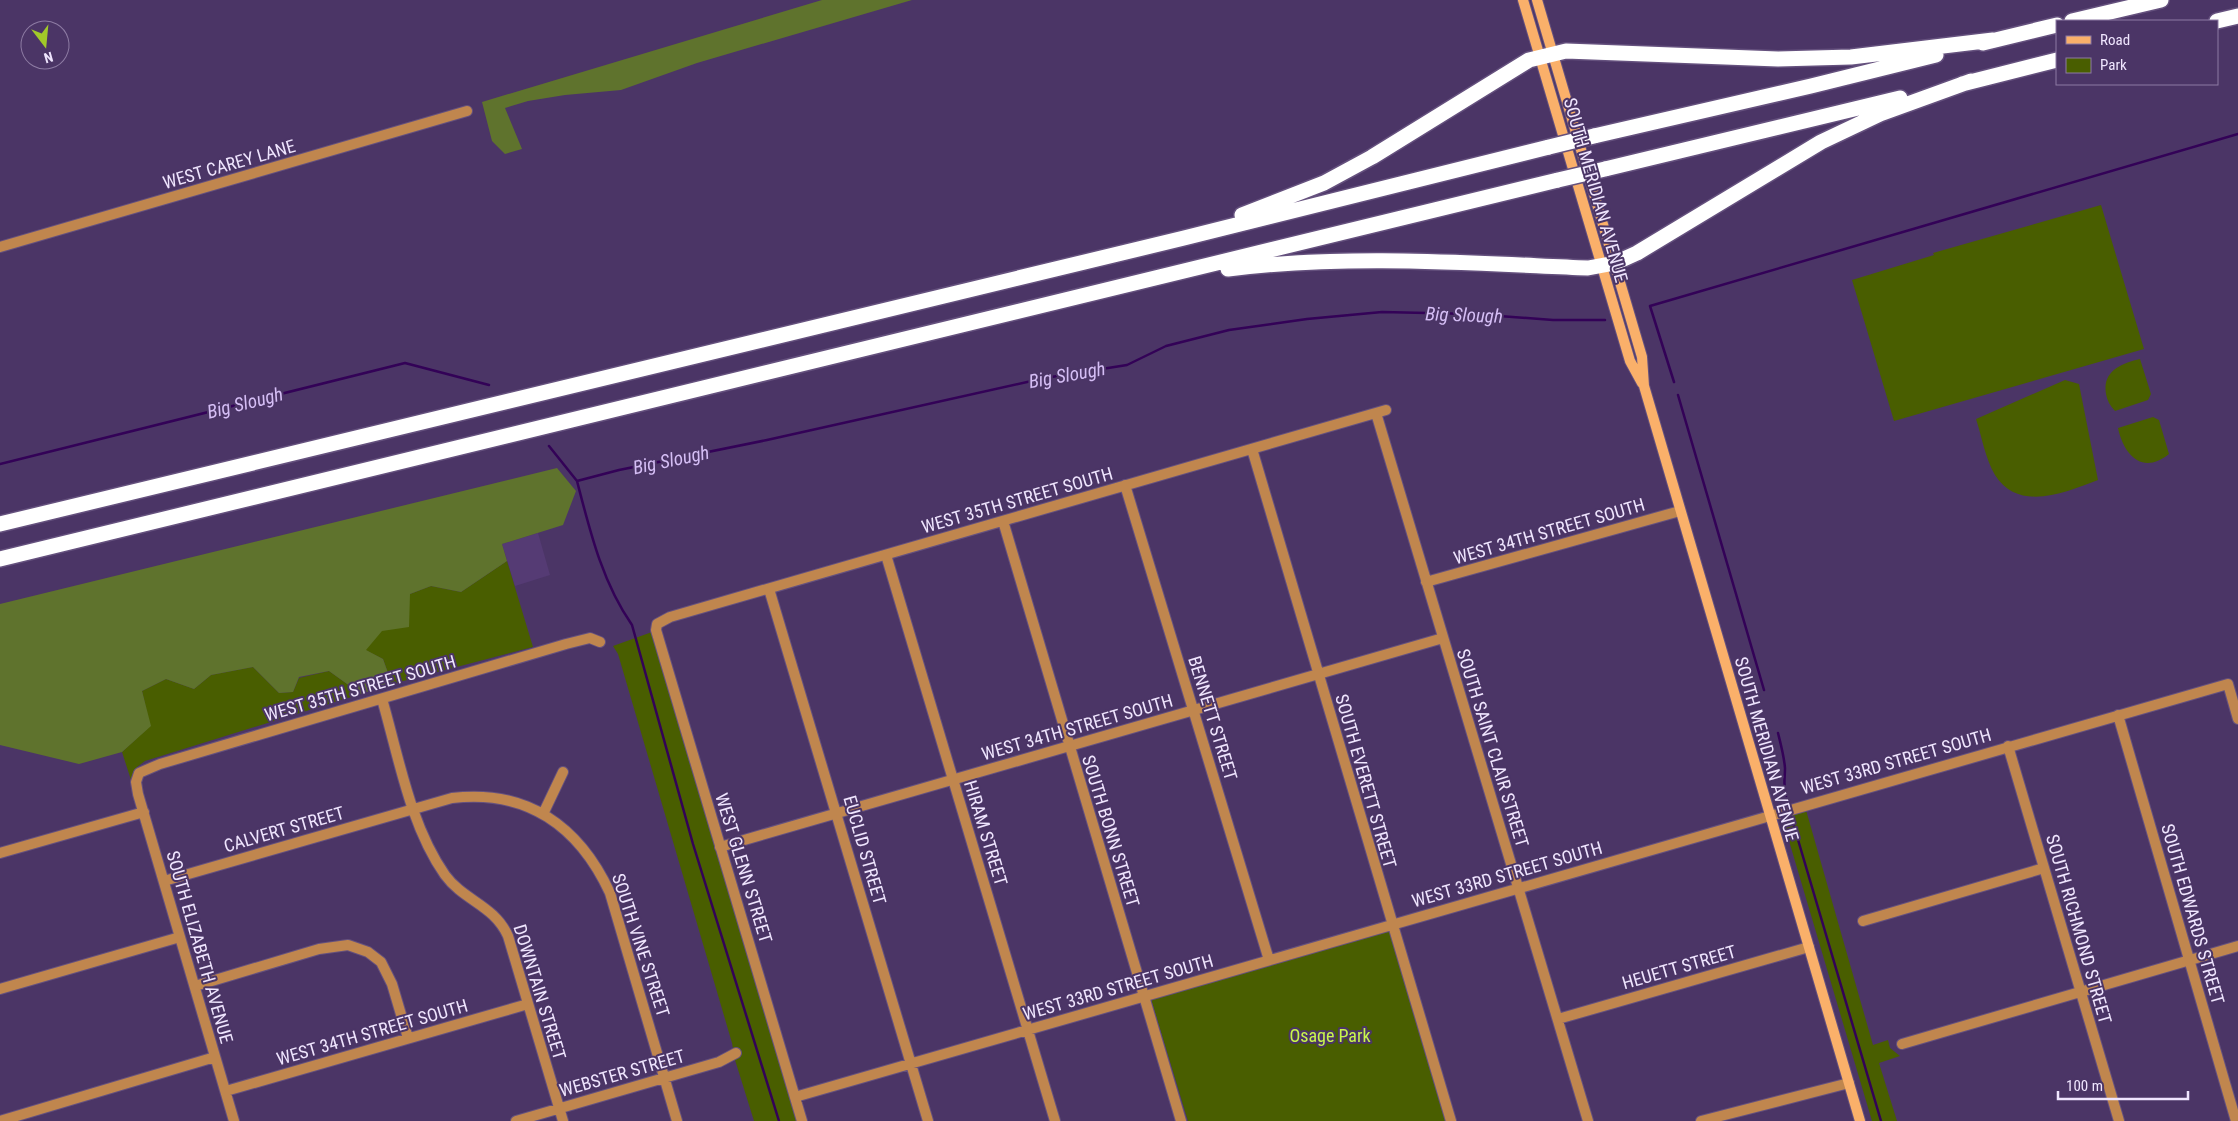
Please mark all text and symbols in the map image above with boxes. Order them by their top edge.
north arrow [20,20,70,70]
legend [2056,20,2218,85]
text: Road [2100,31,2130,49]
text: N [42,49,55,66]
text: Park [2100,56,2127,74]
street label: SOUTH MERIDIAN AVENUE [1560,95,1632,285]
street label: WEST CAREY LANE [160,135,298,193]
water label: Big Slough [1425,302,1503,328]
water label: Big Slough [1027,357,1107,393]
water label: Big Slough [205,382,285,424]
water label: Big Slough [631,441,711,479]
street label: WEST 35TH STREET SOUTH [919,463,1115,537]
street label: WEST 34TH STREET SOUTH [1451,494,1647,568]
street label: SOUTH SAINT CLAIR STREET [1453,646,1533,850]
street label: WEST 35TH STREET SOUTH [262,651,458,725]
street label: BENNETT STREET [1184,653,1242,783]
street label: SOUTH MERIDIAN AVENUE [1731,654,1803,844]
street label: WEST 34TH STREET SOUTH [979,690,1175,764]
street label: SOUTH EVERETT STREET [1331,692,1401,870]
street label: WEST 33RD STREET SOUTH [1798,724,1994,798]
street label: SOUTH BONN STREET [1078,753,1144,909]
street label: HIRAM STREET [960,778,1012,888]
street label: WEST GLENN STREET [711,791,777,945]
street label: EUCLID STREET [839,793,891,907]
street label: CALVERT STREET [221,802,347,856]
street label: SOUTH EDWARDS STREET [2157,821,2229,1007]
street label: SOUTH RICHMOND STREET [2042,832,2116,1026]
street label: WEST 33RD STREET SOUTH [1409,837,1605,911]
street label: SOUTH ELIZABETH AVENUE [162,848,238,1046]
street label: SOUTH VINE STREET [608,871,674,1019]
street label: DOWNTAIN STREET [509,922,571,1062]
street label: HEUETT STREET [1620,941,1738,993]
street label: WEST 33RD STREET SOUTH [1020,950,1216,1024]
street label: WEST 34TH STREET SOUTH [274,995,470,1069]
park label: Osage Park [1289,1025,1371,1046]
street label: WEBSTER STREET [557,1045,687,1101]
scale bar [2058,1068,2188,1100]
text: 100 m [2066,1077,2103,1095]

